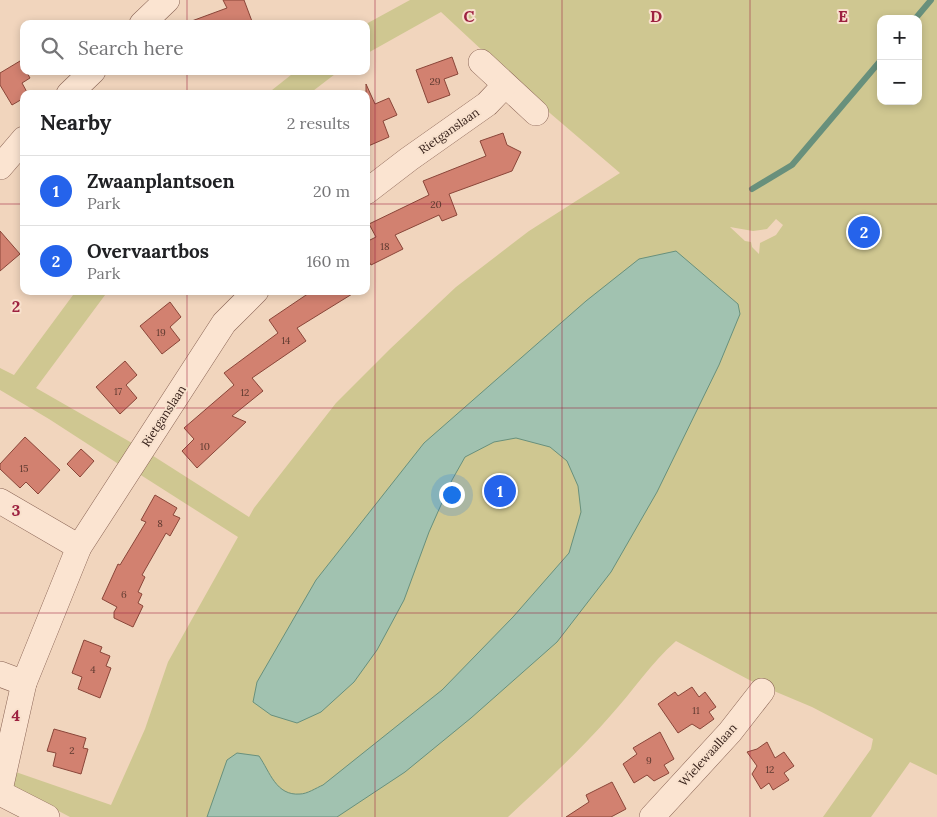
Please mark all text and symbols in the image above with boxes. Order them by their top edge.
text: C [463,6,475,26]
text: D [650,6,662,26]
text: E [838,6,848,26]
map controls [877,15,922,105]
button: + [877,15,922,60]
search box [20,20,370,75]
icon: search [38,34,66,62]
text: Search here [78,36,184,60]
button: − [877,60,922,105]
house number: 29 [429,75,441,88]
street label: Rietganslaan [416,104,482,157]
text: Nearby [40,109,111,136]
text: 2 results [287,113,350,133]
text: Zwaanplantsoen [87,169,235,193]
text: 1 [53,181,59,201]
text: 20 m [313,181,350,201]
text: Park [87,193,120,213]
house number: 20 [430,198,442,211]
pin: 2 [848,213,880,251]
text: Overvaartbos [87,239,209,263]
house number: 18 [380,240,390,253]
text: 2 [52,251,60,271]
text: 160 m [306,251,350,271]
text: Park [87,263,120,283]
text: 2 [12,296,20,316]
house number: 19 [156,326,166,339]
house number: 14 [281,334,291,347]
street label: Rietganslaan [138,382,189,449]
house number: 17 [114,385,123,398]
house number: 12 [240,386,250,399]
house number: 10 [200,440,210,453]
house number: 15 [19,462,29,475]
pin: 1 [484,472,516,510]
your location [439,482,465,508]
text: 3 [12,500,21,520]
house number: 8 [157,517,163,530]
house number: 6 [121,588,127,601]
house number: 4 [90,663,96,676]
house number: 11 [692,704,700,717]
text: 4 [12,705,21,725]
street label: Wielewaallaan [675,720,740,789]
house number: 2 [69,744,75,757]
house number: 9 [646,754,652,767]
house number: 12 [765,763,775,776]

